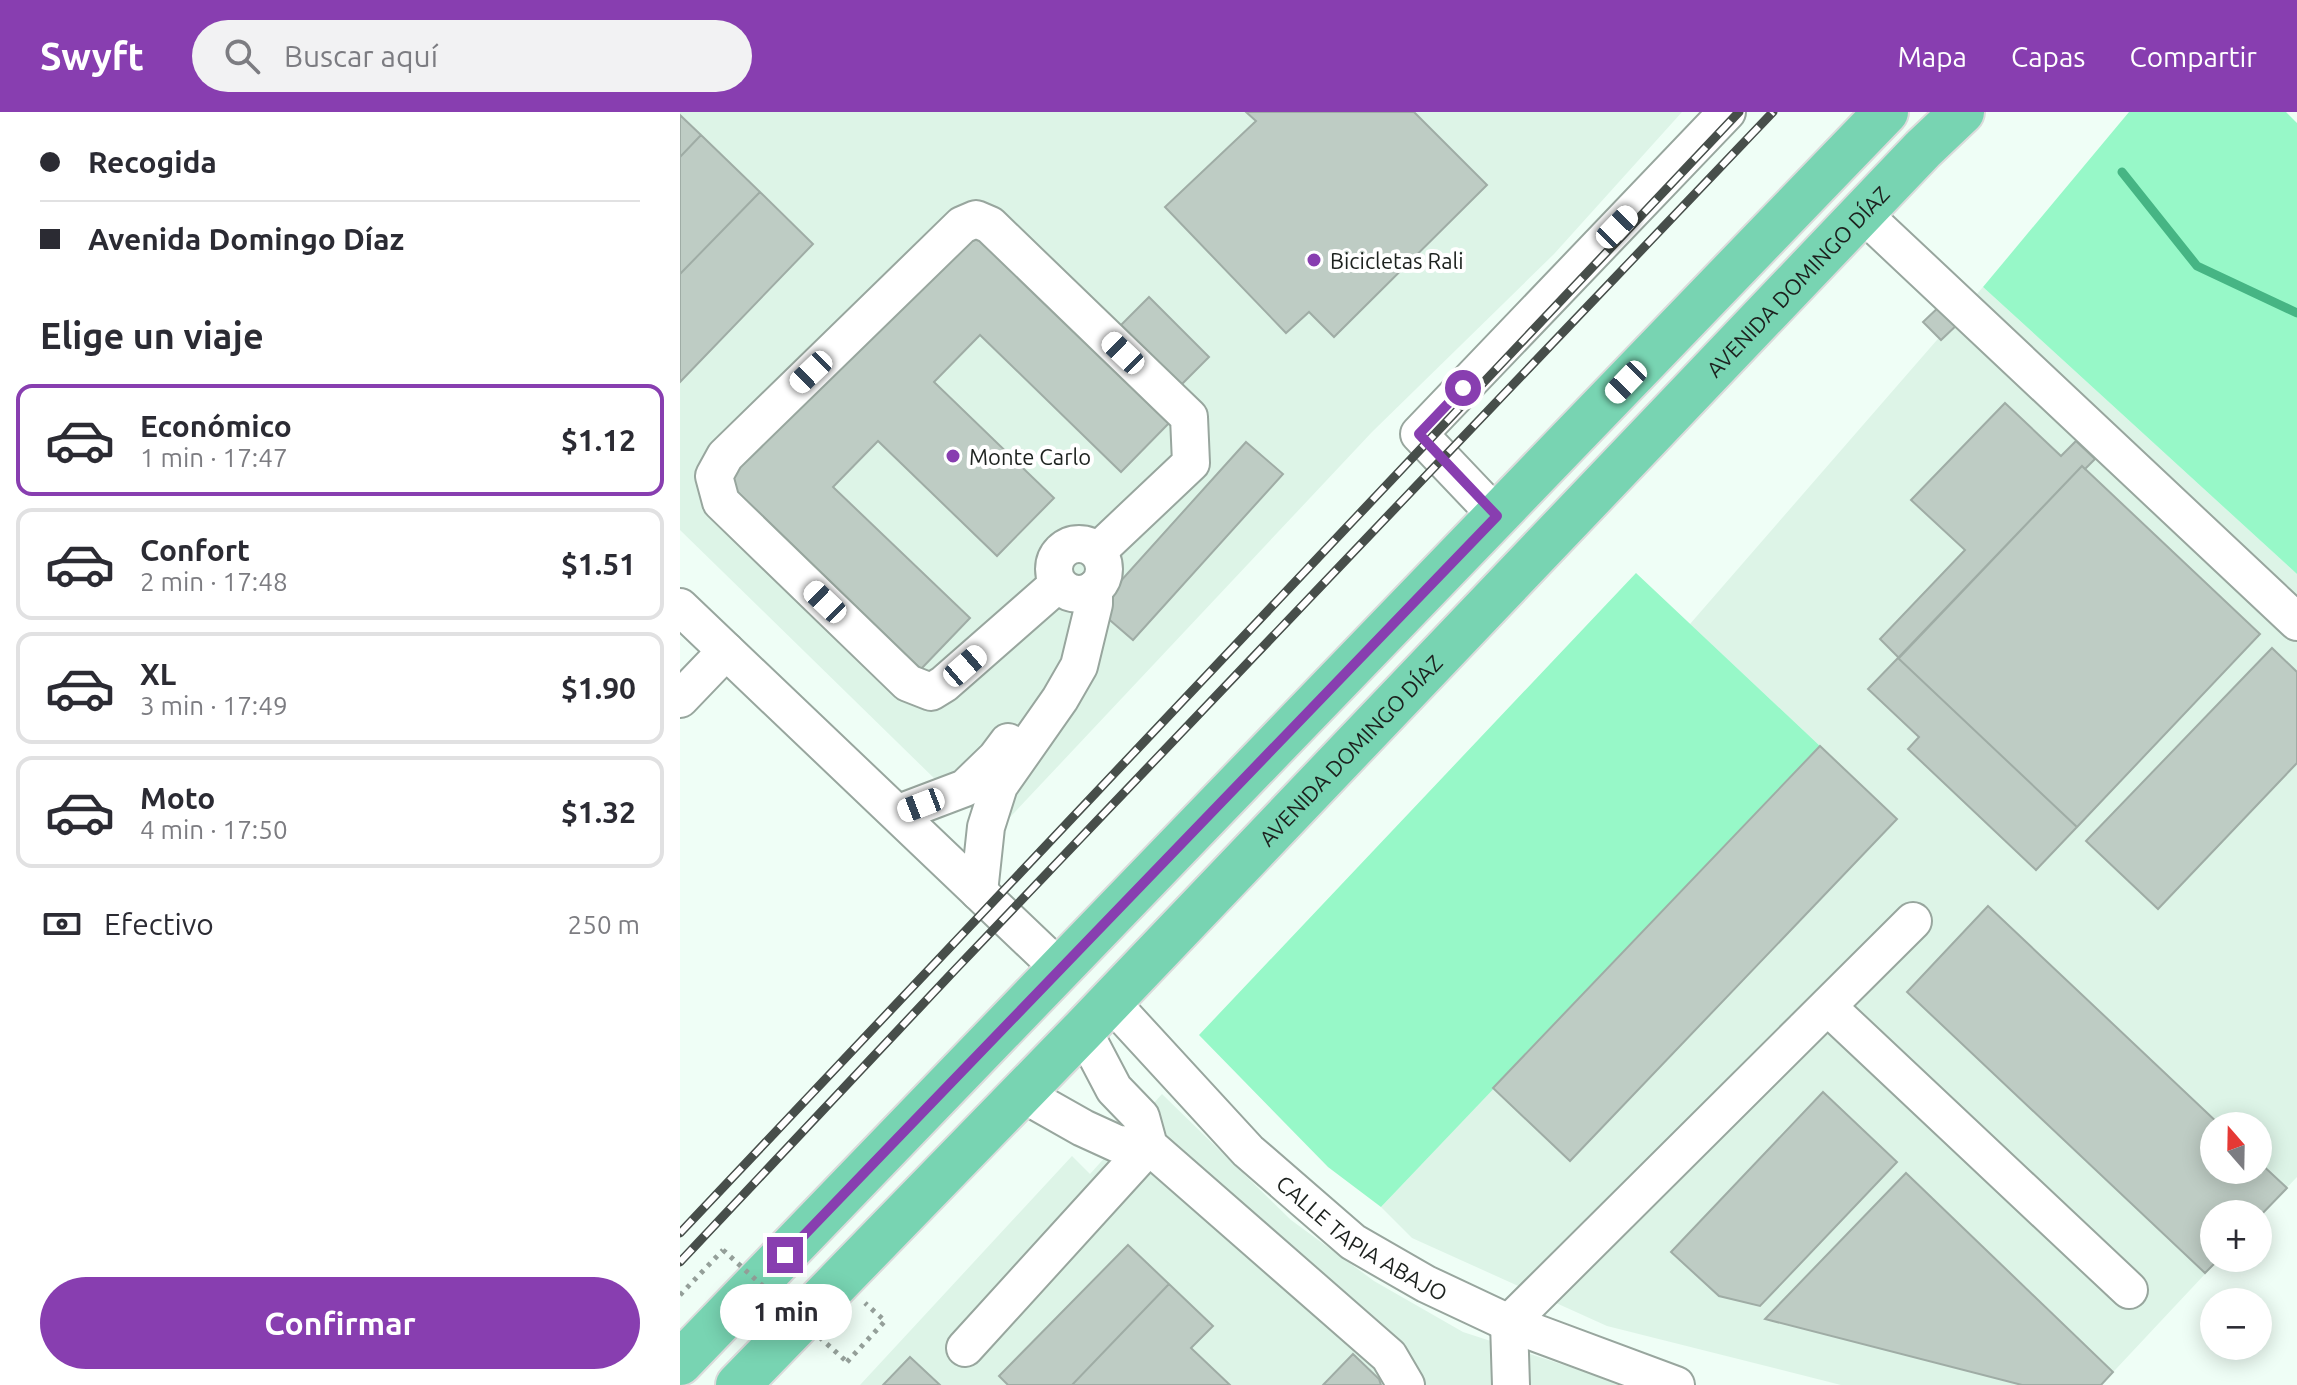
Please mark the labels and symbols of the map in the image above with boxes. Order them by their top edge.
street label: AVENIDA DOMINGO DÍAZ [1701,181,1894,381]
car [1592,201,1642,253]
place label: Bicicletas Rali [1330,248,1464,273]
marker: Bicicletas Rali [1305,251,1323,269]
car [1097,328,1149,378]
car [785,347,837,397]
car [1601,356,1651,408]
route start [1445,370,1481,406]
place label: Monte Carlo [969,444,1091,469]
marker: Monte Carlo [944,447,962,465]
car [799,577,851,627]
car [939,641,991,691]
street label: AVENIDA DOMINGO DÍAZ [1253,650,1447,850]
car [894,785,948,825]
north arrow [2200,1112,2272,1184]
street label: CALLE TAPIA ABAJO [1272,1170,1452,1305]
route end [767,1237,803,1273]
callout: 1 min [719,1283,851,1339]

